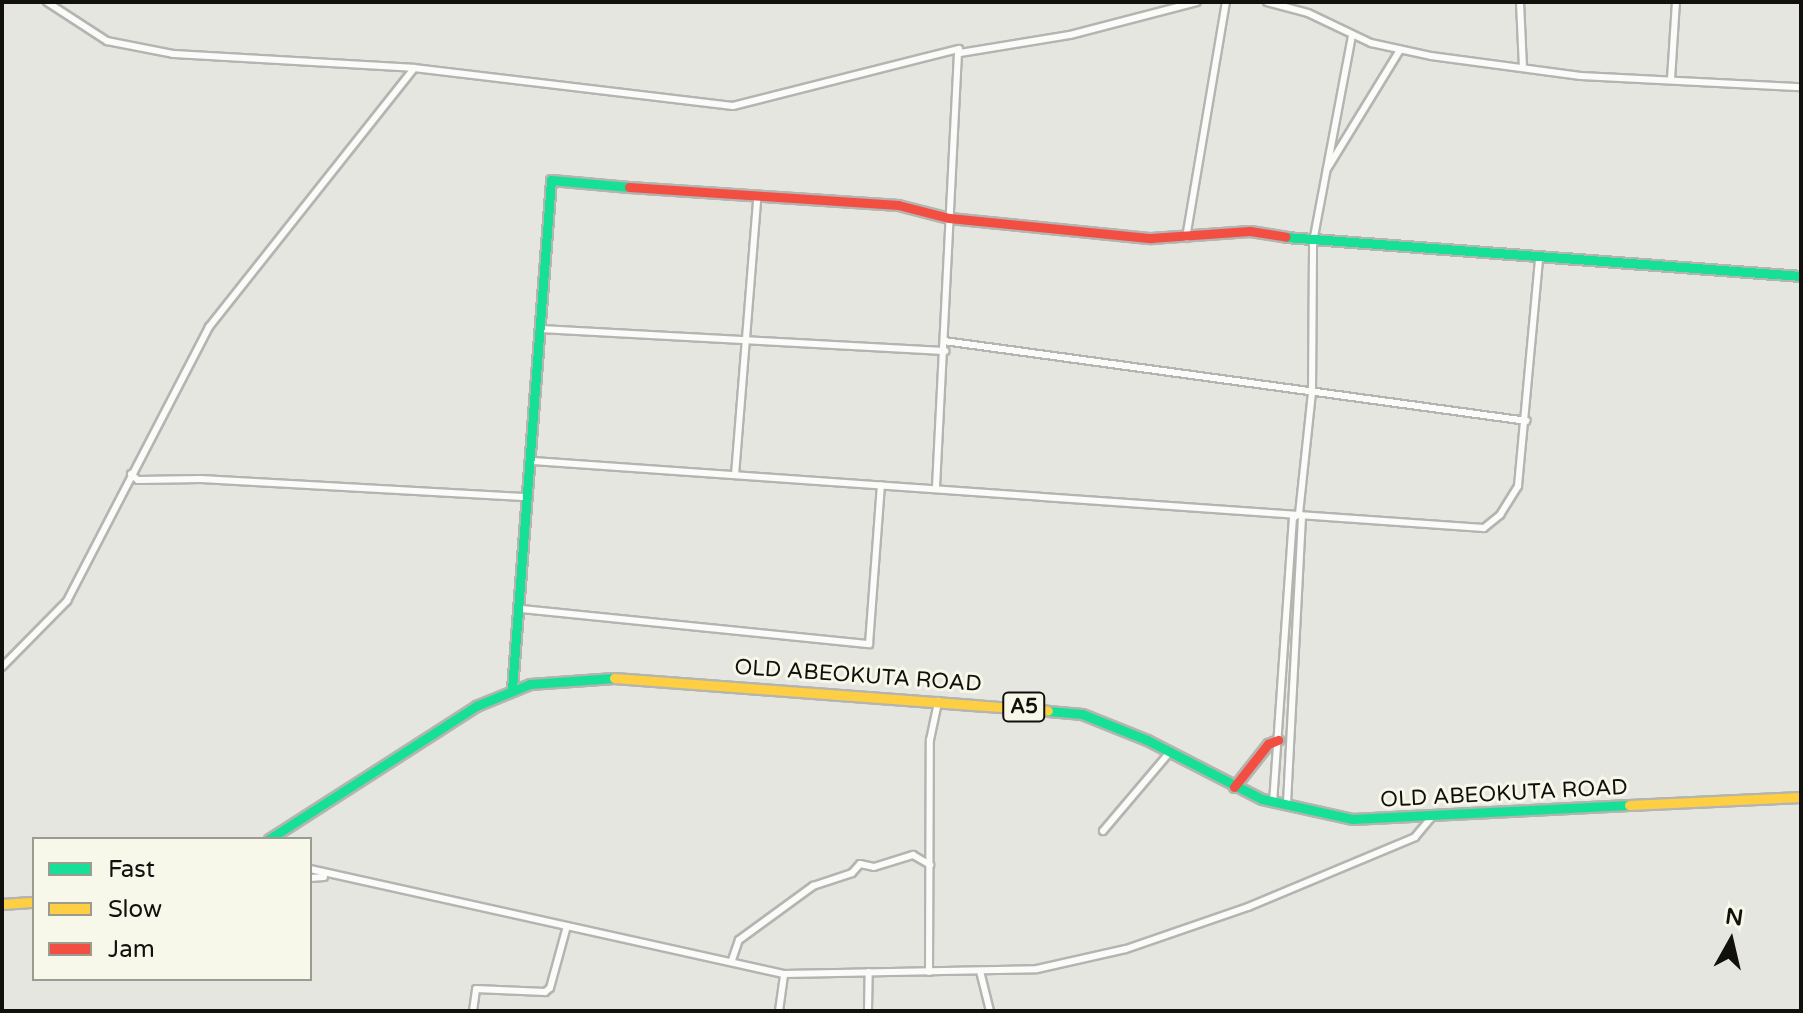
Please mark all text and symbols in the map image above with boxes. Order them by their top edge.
street label: OLD ABEOKUTA ROAD [733,654,983,698]
road number: A5 [1002,691,1046,723]
street label: OLD ABEOKUTA ROAD [1380,774,1628,814]
legend [32,837,312,981]
text: Fast [108,855,155,884]
text: Slow [108,895,162,924]
north arrow [1691,901,1771,981]
text: N [1724,903,1745,931]
text: Jam [108,935,155,964]

